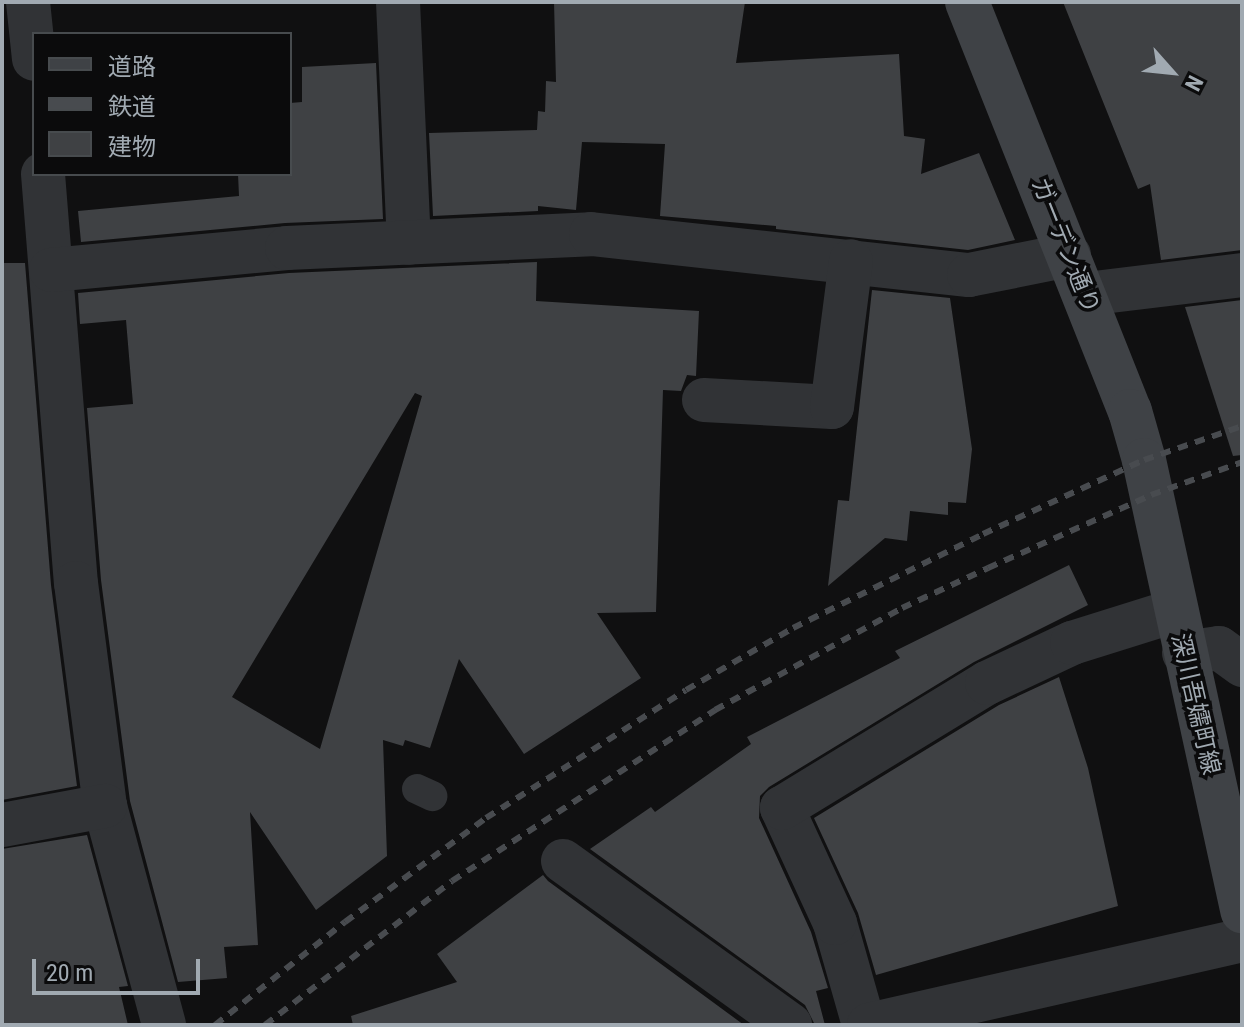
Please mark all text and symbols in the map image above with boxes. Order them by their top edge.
legend [32,32,292,176]
north arrow [1132,32,1212,112]
text: 道路 [108,53,156,81]
text: N [1180,71,1208,95]
text: 鉄道 [108,93,156,121]
text: 建物 [108,133,156,161]
street label: ガーデン通り [1025,174,1105,318]
street label: 深川吾嬬町線 [1165,631,1225,777]
scale bar [36,943,204,993]
text: 20 m [46,959,93,987]

